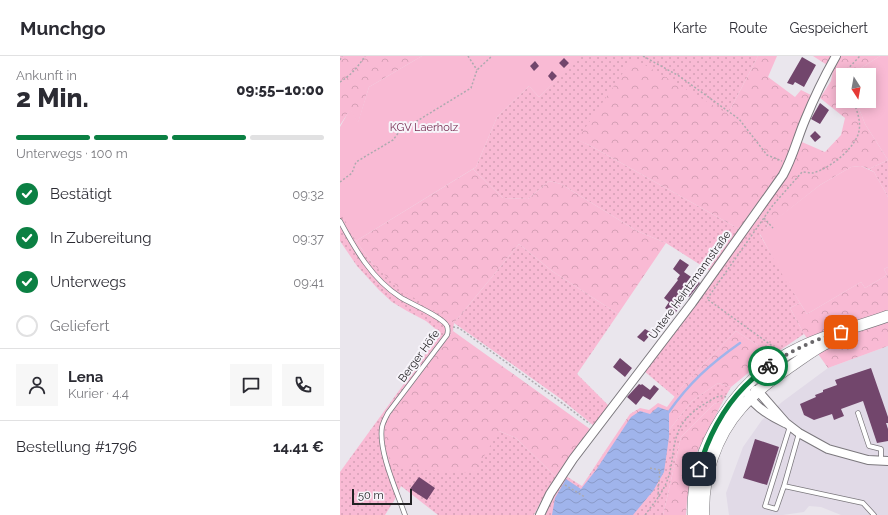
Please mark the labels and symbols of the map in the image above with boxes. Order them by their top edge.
north arrow [836,68,876,108]
park label: KGV Laerholz [390,121,459,134]
street label: Untere Heintzmannstraße [646,228,734,341]
pin [824,315,858,349]
street label: Berger Höfe [396,327,443,385]
courier [748,346,788,386]
pin [682,452,716,486]
scale bar [352,487,412,506]

